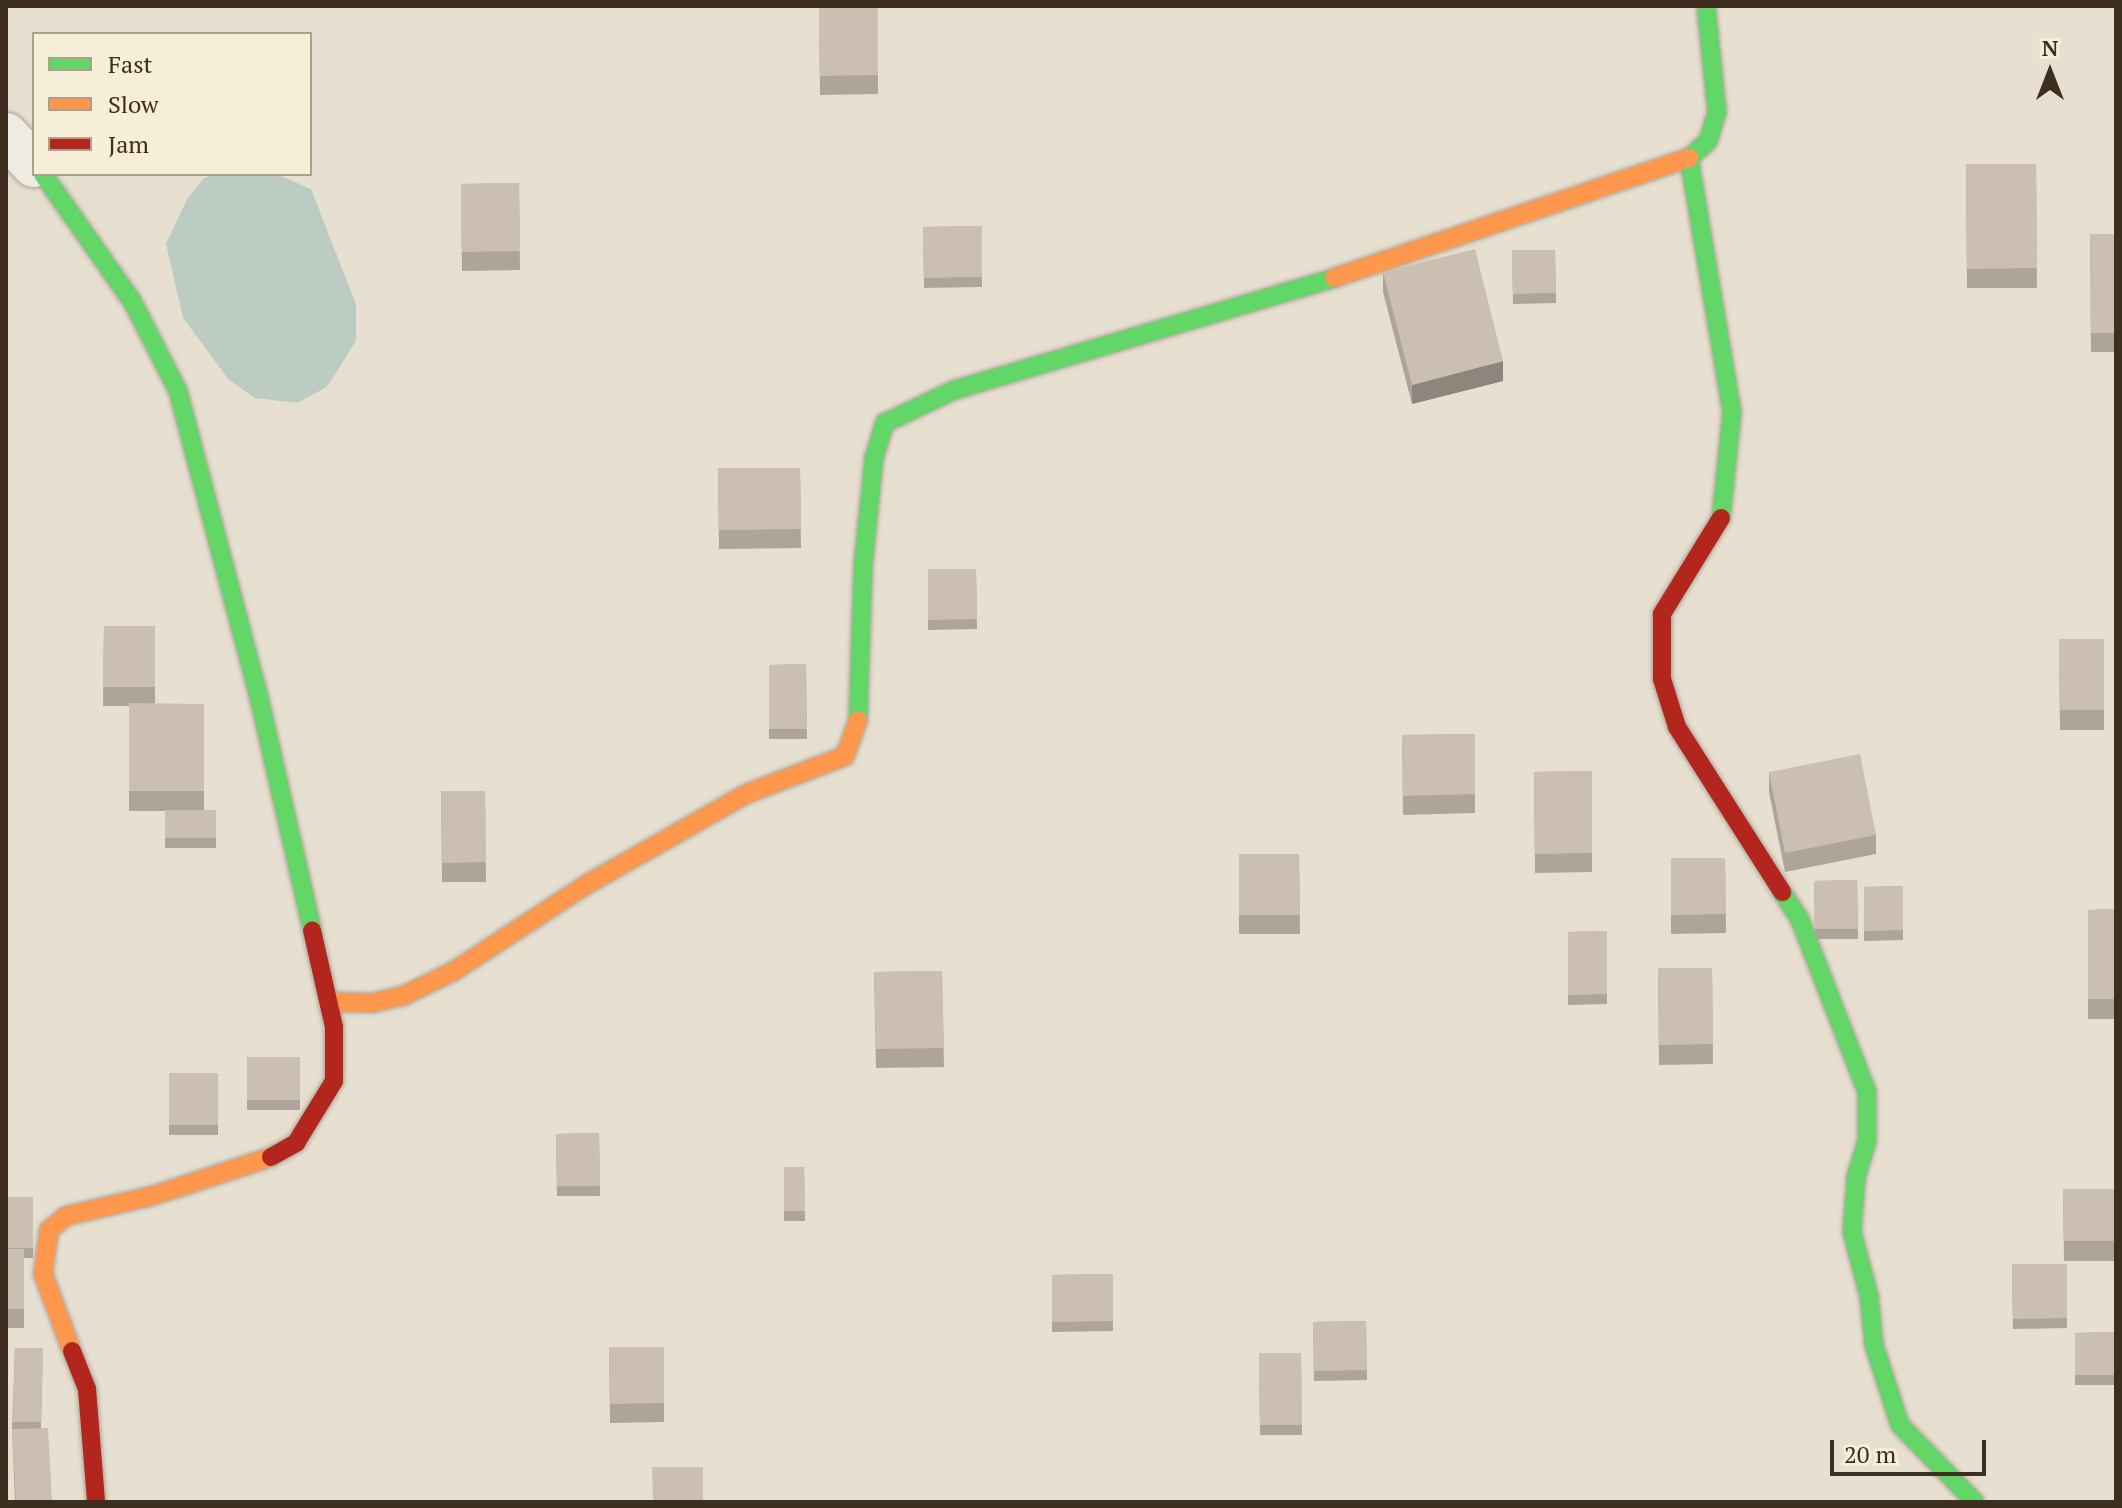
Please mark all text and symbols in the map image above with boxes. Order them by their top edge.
legend [32,32,312,176]
north arrow [2010,32,2090,112]
text: N [2042,33,2058,62]
text: Fast [108,48,152,80]
text: Slow [108,88,159,120]
text: Jam [108,128,149,160]
scale bar [1834,1424,1990,1474]
text: 20 m [1844,1438,1896,1470]

